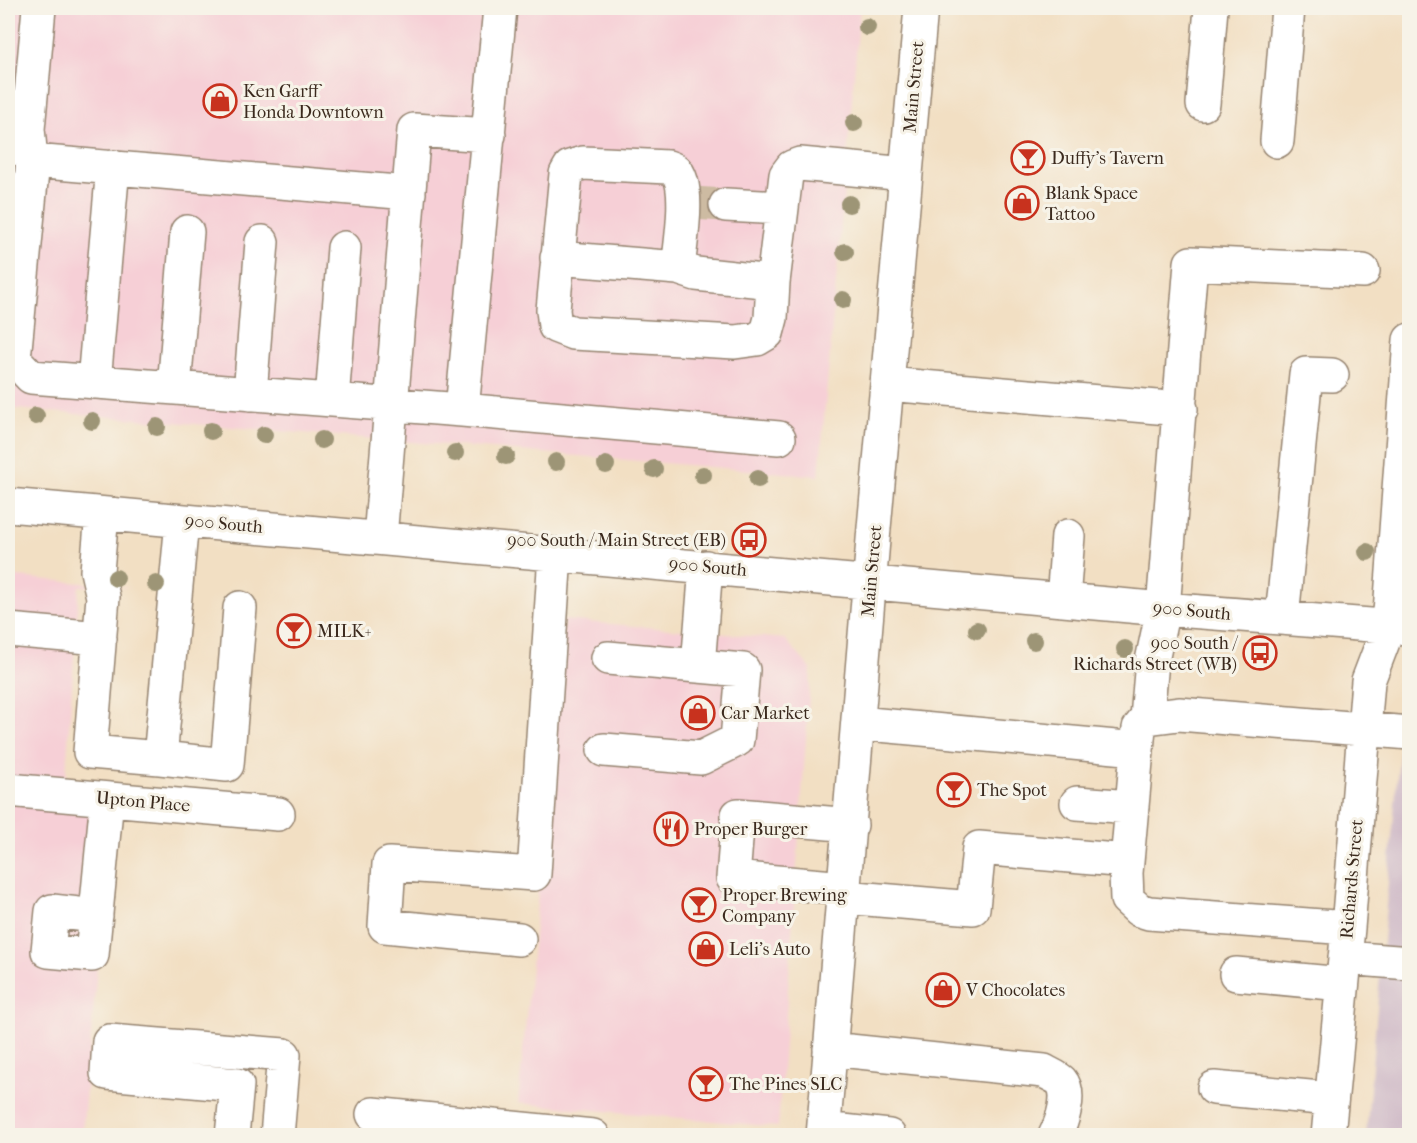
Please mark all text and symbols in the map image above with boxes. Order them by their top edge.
street label: Main Street [900,40,929,134]
place label: Ken Garff Honda Downtown [243,81,384,123]
shop icon: Ken Garff Honda Downtown [202,83,238,119]
bar icon: Duffy's Tavern [1010,140,1046,176]
place label: Duffy's Tavern [1051,148,1165,169]
place label: Blank Space Tattoo [1045,183,1138,225]
shop icon: Blank Space Tattoo [1004,185,1040,221]
street label: 900 South [184,510,264,538]
bus stop icon: 900 South / Main Street (EB) [731,522,767,558]
street label: Main Street [858,524,887,618]
place label: 900 South / Main Street (EB) [507,530,726,551]
street label: 900 South [668,553,748,581]
street label: 900 South [1152,597,1232,625]
bar icon: MILK+ [276,613,312,649]
place label: MILK+ [317,621,372,642]
place label: 900 South / Richards Street (WB) [1073,633,1239,675]
bus stop icon: 900 South / Richards Street (WB) [1242,635,1278,671]
shop icon: Car Market [680,695,716,731]
place label: Car Market [721,703,810,724]
bar icon: The Spot [936,772,972,808]
place label: The Spot [977,780,1047,801]
street label: Upton Place [95,787,191,817]
restaurant icon: Proper Burger [653,811,689,847]
street label: Richards Street [1336,818,1368,940]
place label: Proper Burger [694,819,808,840]
place label: Proper Brewing Company [722,885,847,927]
bar icon: Proper Brewing Company [681,887,717,923]
shop icon: Leli's Auto [688,931,724,967]
place label: Leli's Auto [729,939,810,960]
shop icon: V Chocolates [925,972,961,1008]
place label: V Chocolates [965,980,1065,1001]
bar icon: The Pines SLC [688,1066,724,1102]
place label: The Pines SLC [729,1074,842,1095]

